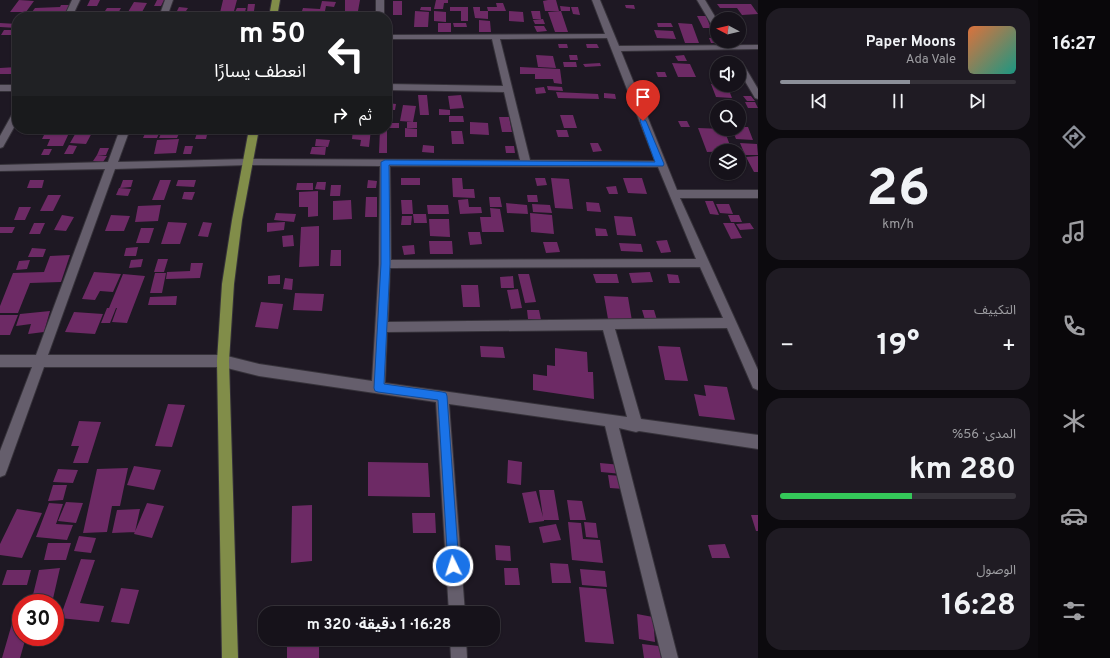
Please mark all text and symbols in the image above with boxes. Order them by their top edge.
north arrow [710,12,746,48]
map controls [710,12,746,180]
text: 50 m [239,17,306,53]
icon: left [320,28,372,80]
text: Paper Moons [866,33,956,52]
text: 16:27 [1052,33,1096,56]
text: Ada Vale [906,52,956,68]
button: sound [710,56,746,92]
text: انعطف يسارًا [214,61,306,84]
pin [626,80,660,121]
icon: arrive [632,86,654,108]
icon: previous [808,90,830,112]
icon: pause [887,90,909,112]
icon: next [966,90,988,112]
button: search [710,100,746,136]
icon: right [329,104,351,126]
text: ثم [359,107,372,126]
icon: directions [1060,123,1088,151]
button: layers [710,144,746,180]
text: 26 [866,158,930,224]
text: km/h [882,217,914,233]
icon: music [1060,218,1088,246]
text: التكييف [974,303,1016,319]
icon: phone [1060,312,1088,340]
text: 19° [877,328,919,365]
text: − [780,333,794,360]
text: + [1002,333,1016,360]
icon: climate [1060,407,1088,435]
text: المدى · 56% [952,427,1016,443]
text: 280 km [909,452,1016,489]
icon: car [1060,502,1088,530]
position arrow [432,545,474,587]
text: الوصول [976,563,1016,579]
text: 16:28 [941,588,1016,625]
speed limit sign: 30 [12,594,64,646]
icon: filters [1060,597,1088,625]
text: 16:28 · 1 دقيقة · 320 m [307,616,451,635]

